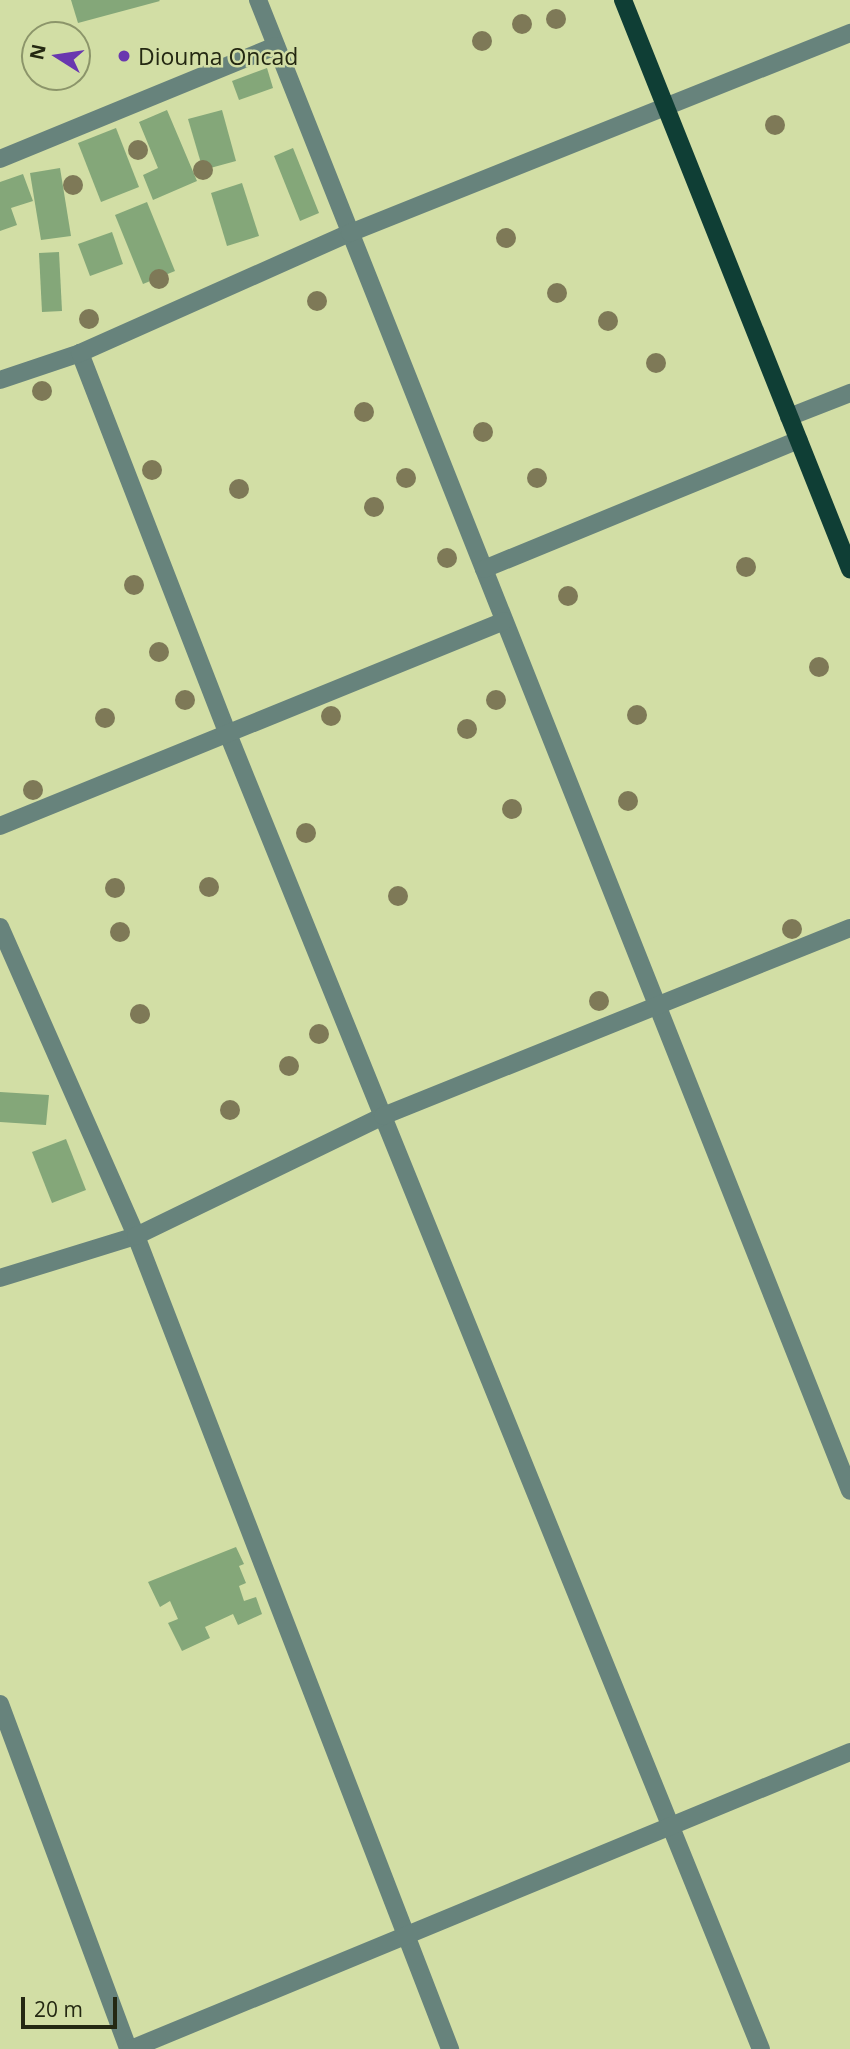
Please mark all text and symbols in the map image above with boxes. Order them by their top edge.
north arrow [21,21,91,91]
text: N [23,42,52,62]
place label: Diouma Oncad [138,42,298,70]
marker: Diouma Oncad [116,48,132,64]
scale bar [24,1982,121,2026]
text: 20 m [34,1995,83,2023]

